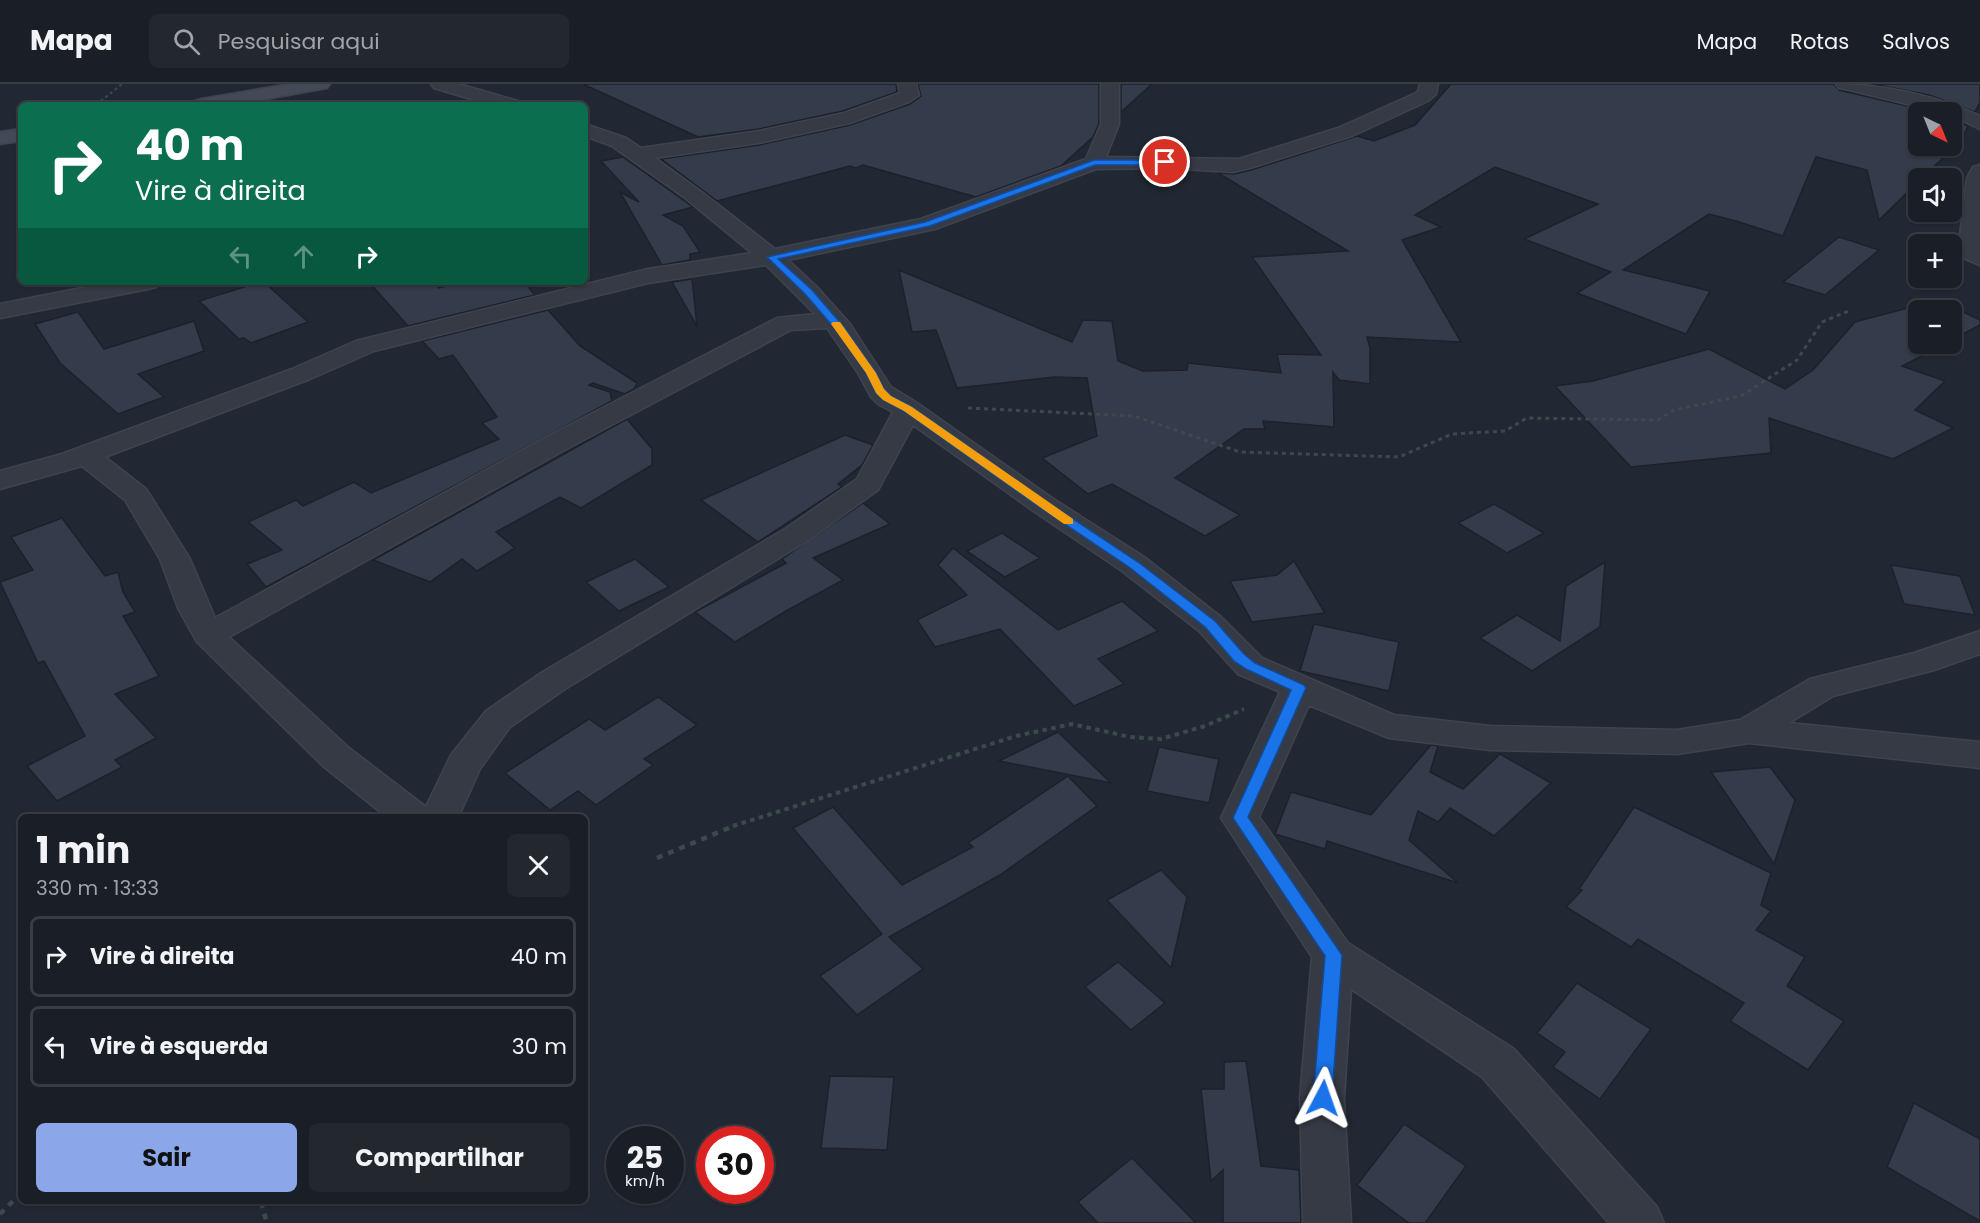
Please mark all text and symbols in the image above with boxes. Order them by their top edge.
search box [149,14,569,68]
text: Mapa [30,21,113,60]
icon: search [170,25,203,58]
text: Pesquisar aqui [218,26,380,57]
text: Mapa [1696,27,1757,56]
text: Rotas [1790,27,1849,56]
text: Salvos [1882,27,1950,56]
north arrow [1908,102,1962,156]
map controls [1908,102,1962,354]
text: 40 m [135,116,244,175]
icon: right [36,126,114,204]
pin [1139,136,1190,187]
icon: arrive [1148,145,1181,178]
button: sound [1908,168,1962,222]
text: Vire à direita [135,172,306,209]
button: + [1908,234,1962,288]
icon: left [224,240,257,273]
icon: ahead [287,240,320,273]
icon: right [350,240,383,273]
button: − [1908,300,1962,354]
text: 1 min [36,825,130,876]
button: close [507,834,570,897]
text: 330 m · 13:33 [36,874,159,902]
icon: right [39,940,72,973]
text: Vire à direita [90,941,235,972]
text: 40 m [511,941,567,972]
icon: left [39,1030,72,1063]
text: Vire à esquerda [90,1031,268,1062]
text: 30 m [512,1031,567,1062]
position arrow [1291,1066,1355,1130]
button: Sair [36,1123,297,1192]
button: Compartilhar [309,1123,570,1192]
speed limit sign: 30 [696,1126,774,1204]
text: 25 [627,1136,663,1179]
text: km/h [625,1170,665,1191]

